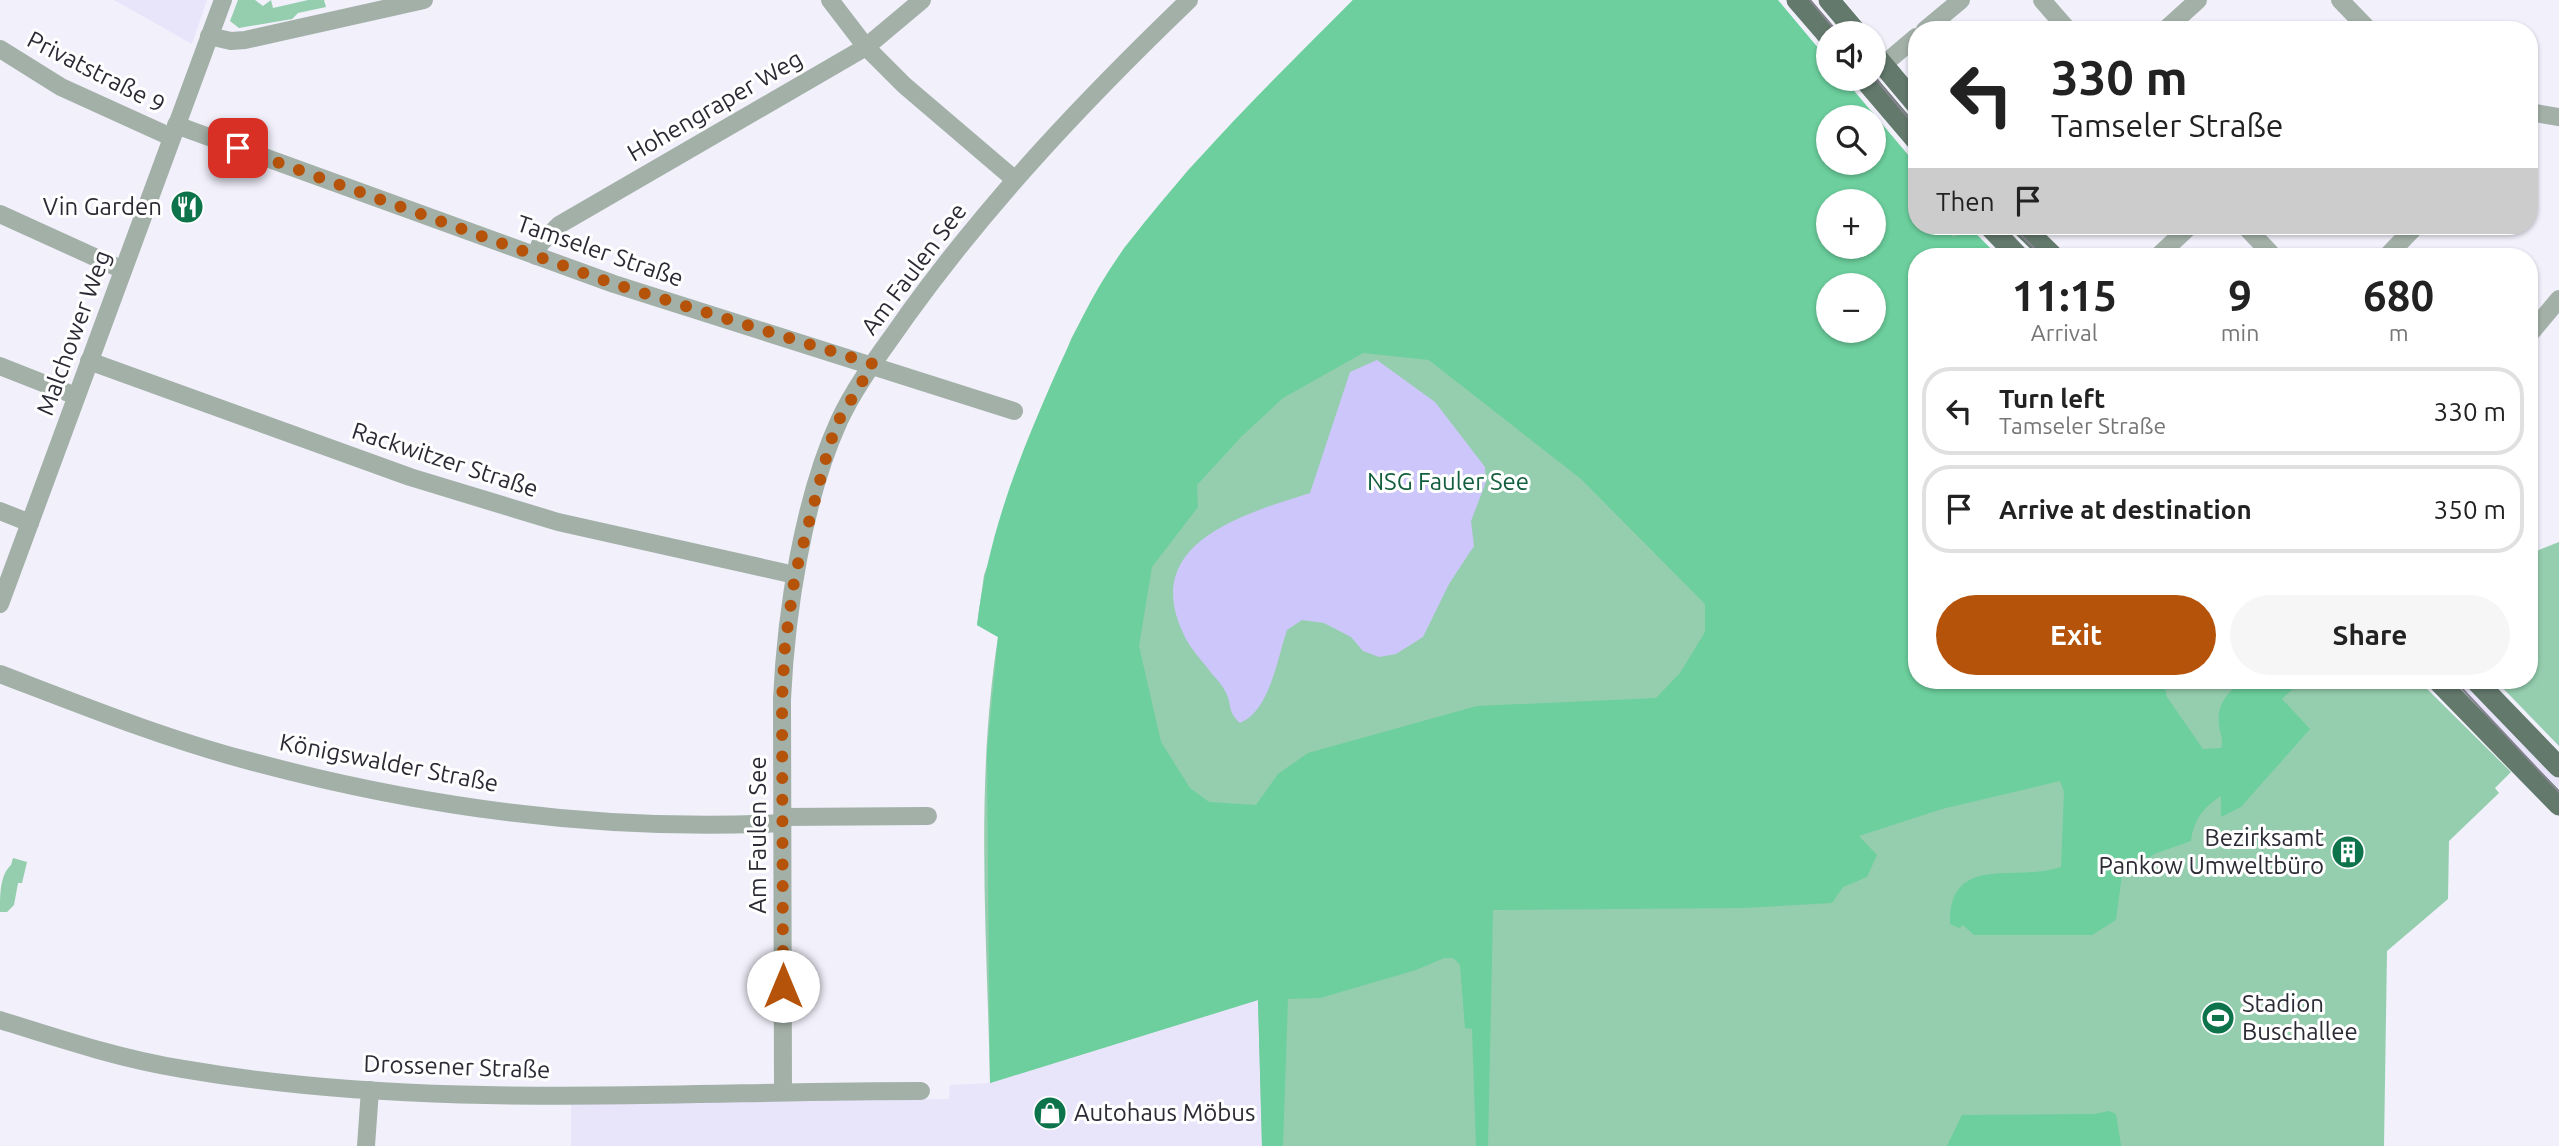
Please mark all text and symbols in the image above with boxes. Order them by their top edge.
map controls [1816,21,1886,343]
button: sound [1816,21,1886,91]
street label: Privatstraße 9 [23,25,169,118]
street label: Hohengraper Weg [623,45,807,167]
icon: left [1936,49,2027,140]
text: 330 m [2051,49,2188,104]
button: search [1816,105,1886,175]
text: Tamseler Straße [2051,107,2284,143]
pin [208,118,268,178]
icon: arrive [219,129,257,167]
icon: arrive [2009,182,2047,220]
text: Then [1936,187,1995,216]
restaurant icon: Vin Garden [168,188,206,226]
button: + [1816,189,1886,259]
place label: Vin Garden [43,193,162,220]
street label: Am Faulen See [855,198,972,340]
street label: Tamseler Straße [513,209,687,292]
street label: Malchower Weg [31,247,116,419]
text: 11:15 [2012,272,2117,319]
text: 9 [2228,272,2252,319]
text: 680 [2363,272,2434,319]
button: − [1816,273,1886,343]
text: Arrival [2031,320,2098,345]
text: min [2221,320,2259,345]
text: m [2389,320,2409,345]
text: Turn left [1999,384,2105,413]
icon: left [1940,392,1978,430]
text: 330 m [2434,397,2506,426]
text: Tamseler Straße [1999,413,2166,438]
street label: Rackwitzer Straße [349,417,542,502]
park label: NSG Fauler See [1367,468,1529,495]
icon: arrive [1940,490,1978,528]
text: Arrive at destination [1999,495,2252,524]
text: 350 m [2434,495,2506,524]
button: Exit [1936,595,2216,675]
button: Share [2230,595,2510,675]
street label: Königswalder Straße [277,728,501,797]
street label: Am Faulen See [744,756,771,914]
place label: Bezirksamt Pankow Umweltbüro [2099,824,2325,879]
building icon: Bezirksamt Pankow Umweltbüro [2329,833,2367,871]
position arrow [746,949,820,1023]
place label: Stadion Buschallee [2242,990,2358,1045]
sports icon: Stadion Buschallee [2199,999,2237,1037]
street label: Drossener Straße [363,1050,551,1083]
shop icon: Autohaus Möbus [1031,1094,1069,1132]
place label: Autohaus Möbus [1074,1099,1255,1126]

